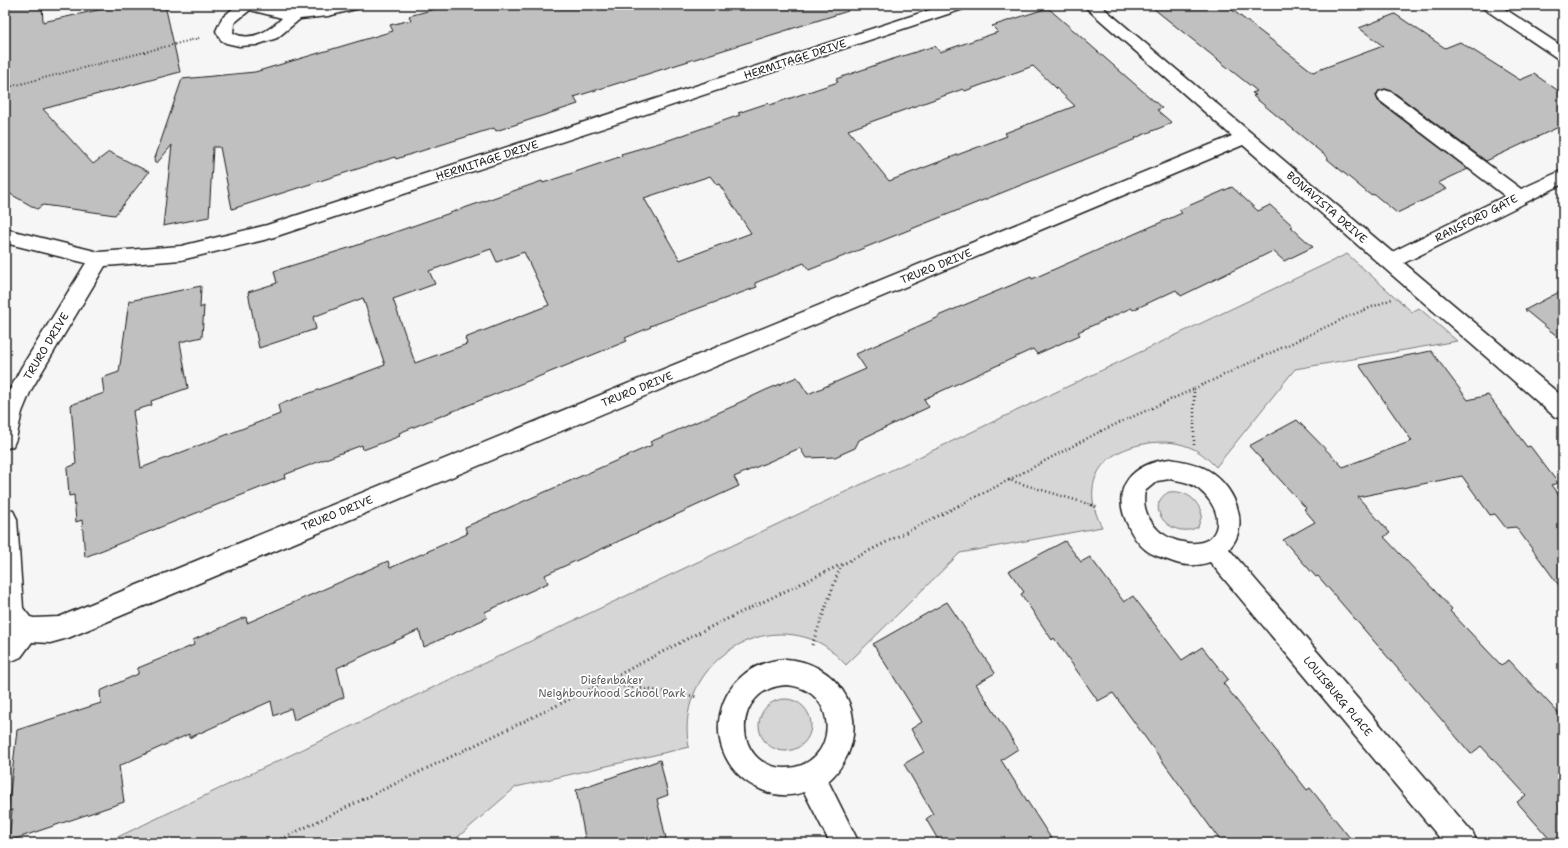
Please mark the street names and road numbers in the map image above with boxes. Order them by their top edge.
street label: HERMITAGE DRIVE [742,36,849,83]
street label: HERMITAGE DRIVE [434,137,541,184]
street label: BONAVISTA DRIVE [1283,168,1370,247]
street label: RANSFORD GATE [1432,191,1520,246]
street label: TRURO DRIVE [898,245,974,288]
street label: TRURO DRIVE [20,310,72,383]
street label: TRURO DRIVE [599,368,675,411]
street label: TRURO DRIVE [299,492,375,535]
street label: LOUISBURG PLACE [1300,653,1376,740]

